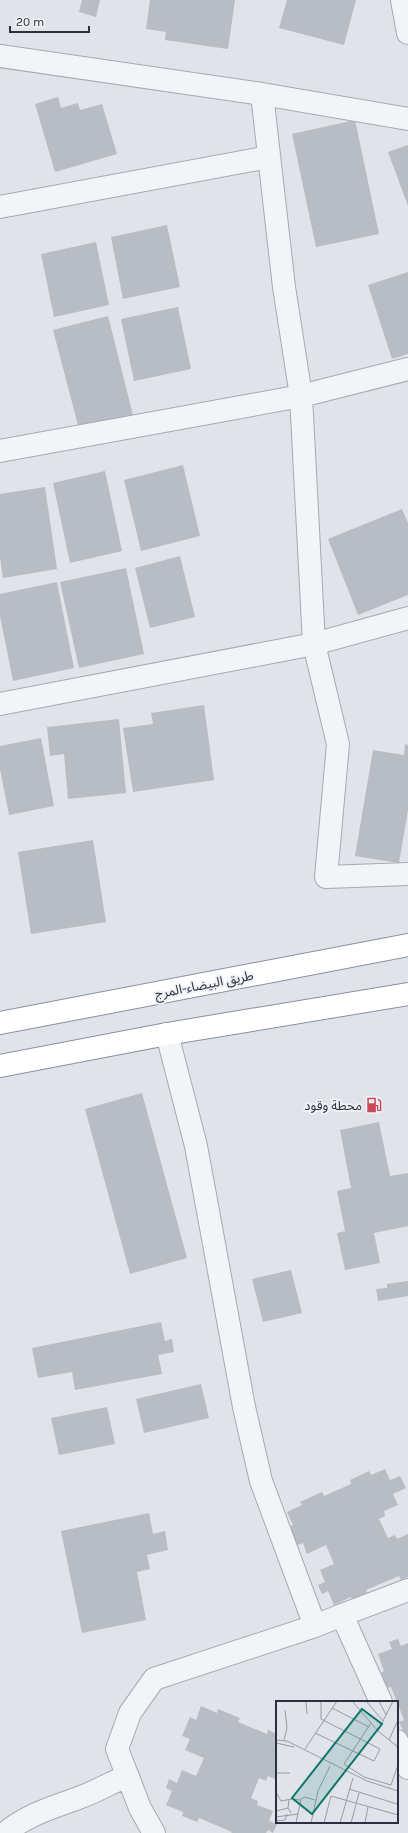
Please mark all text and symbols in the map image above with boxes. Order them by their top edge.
scale bar [10,8,89,34]
text: 20 m [16,15,44,29]
street label: طريق البيضاء-المرج [153,968,255,1004]
fuel station icon: محطة وقود [365,1096,383,1114]
place label: محطة وقود [304,1098,362,1113]
inset map [276,1701,398,1823]

